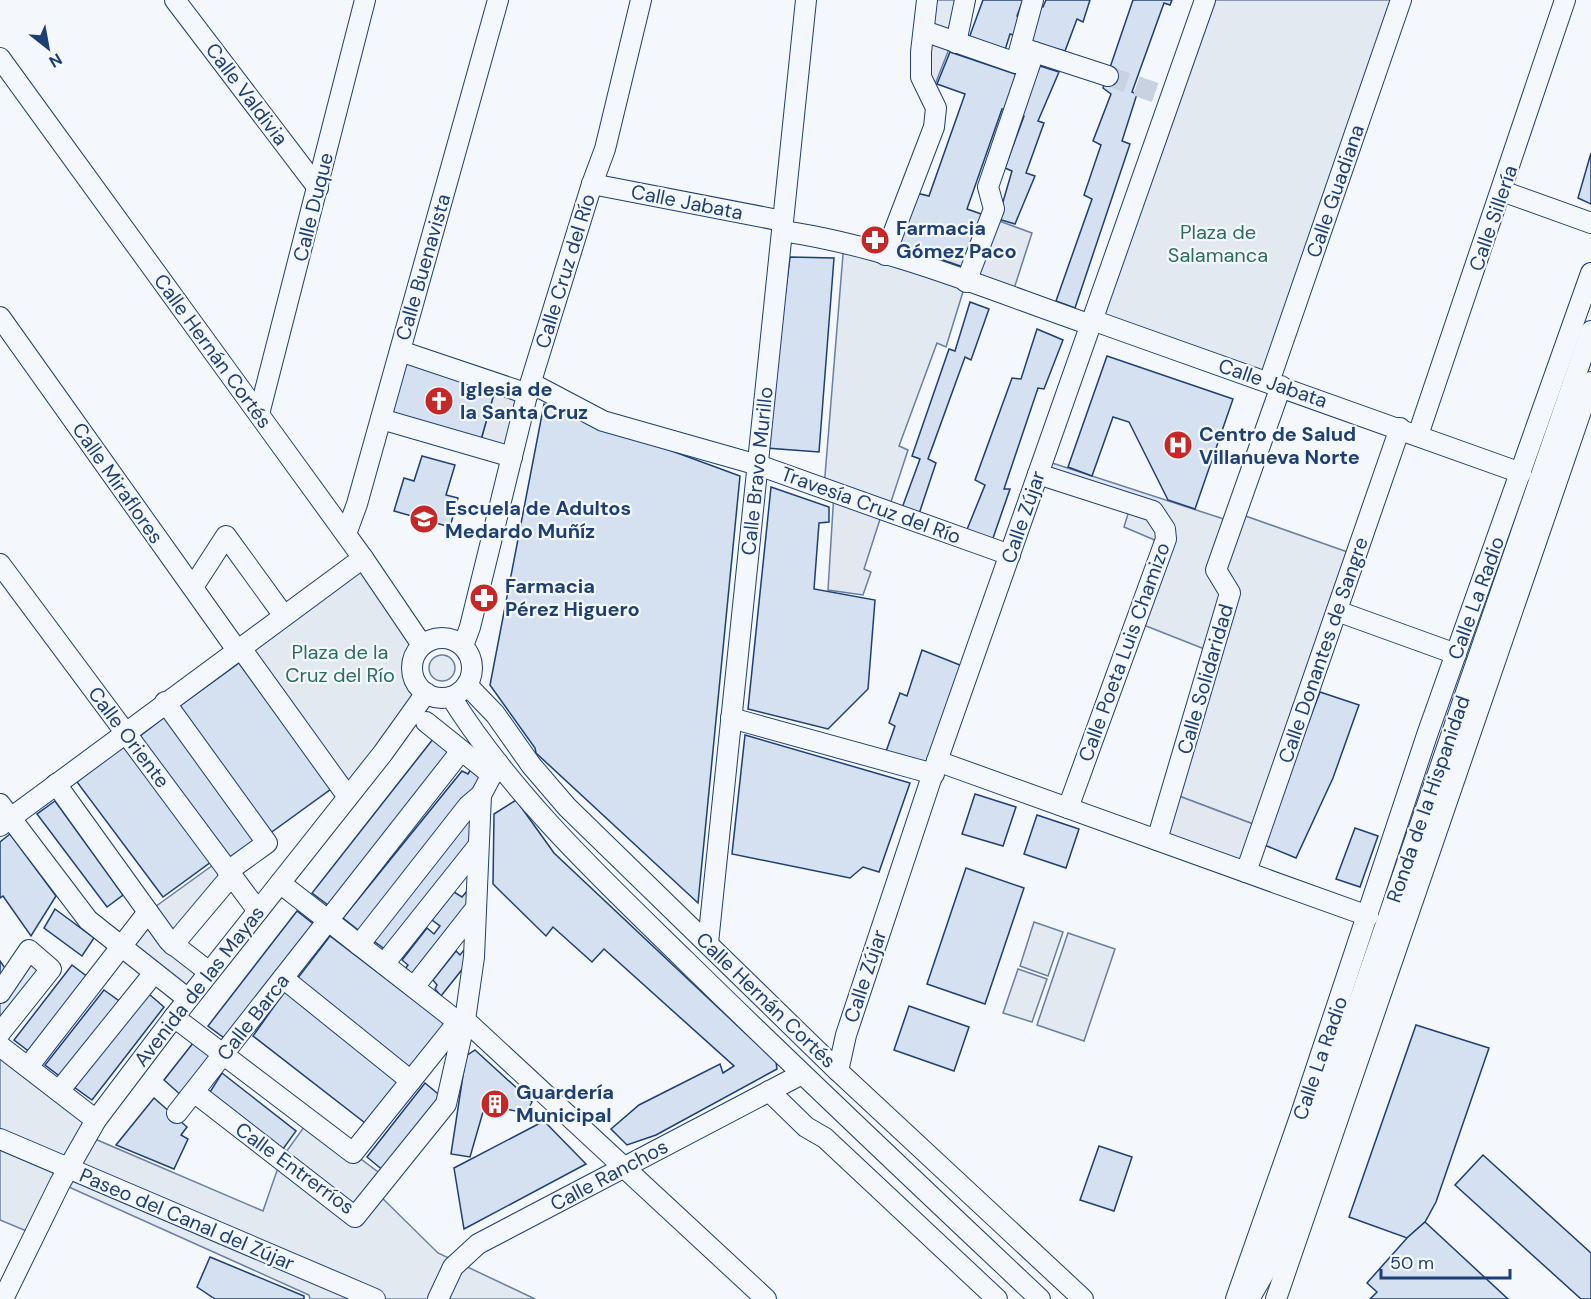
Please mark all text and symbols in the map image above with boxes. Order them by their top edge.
north arrow [18,18,78,78]
street label: Calle Valdivia [200,37,294,151]
text: N [45,48,66,72]
street label: Calle Guadiana [1300,121,1370,261]
street label: Calle Duque [287,150,339,264]
street label: Calle Sillería [1463,162,1523,274]
street label: Calle Jabata [629,178,745,226]
street label: Calle Buenavista [390,191,456,343]
street label: Calle Cruz del Río [529,191,601,351]
place label: Farmacia Gómez Paco [896,215,1017,264]
park label: Plaza de Salamanca [1168,219,1268,268]
pharmacy icon: Farmacia Gómez Paco [859,224,891,256]
street label: Calle Hernán Cortés [148,269,278,433]
street label: Calle Jabata [1215,352,1331,414]
place label: Iglesia de la Santa Cruz [460,376,588,425]
church icon: Iglesia de la Santa Cruz [423,385,455,417]
street label: Calle Bravo Murillo [735,385,779,557]
street label: Calle Miraflores [67,417,169,549]
place label: Centro de Salud Villanueva Norte [1199,421,1360,470]
hospital icon: Centro de Salud Villanueva Norte [1162,429,1194,461]
street label: Travesía Cruz del Río [777,460,965,550]
street label: Calle Zújar [995,467,1051,567]
place label: Escuela de Adultos Medardo Muñíz [445,495,631,544]
school or university icon: Escuela de Adultos Medardo Muñíz [408,503,440,535]
street label: Calle La Radio [1442,533,1510,663]
street label: Calle Donantes de Sangre [1272,534,1374,766]
street label: Calle Poeta Luis Chamizo [1072,539,1176,765]
place label: Farmacia Pérez Higuero [505,573,640,622]
pharmacy icon: Farmacia Pérez Higuero [468,582,500,614]
street label: Calle Solidaridad [1171,601,1239,757]
park label: Plaza de la Cruz del Río [285,639,395,688]
street label: Calle Oriente [82,681,176,793]
street label: Ronda de la Hispanidad [1380,692,1476,906]
street label: Avenida de las Mayas [128,900,270,1072]
street label: Calle Hernán Cortés [690,926,842,1074]
street label: Calle Zújar [838,926,892,1026]
street label: Calle Barca [211,968,295,1066]
street label: Calle La Radio [1287,993,1353,1123]
place label: Guardería Municipal [516,1079,614,1128]
building icon: Guardería Municipal [479,1088,511,1120]
street label: Calle Entrerríos [230,1116,360,1220]
street label: Calle Ranchos [546,1133,672,1217]
street label: Paseo del Canal del Zújar [76,1162,298,1276]
scale bar [1381,1242,1510,1280]
text: 50 m [1390,1251,1434,1275]

